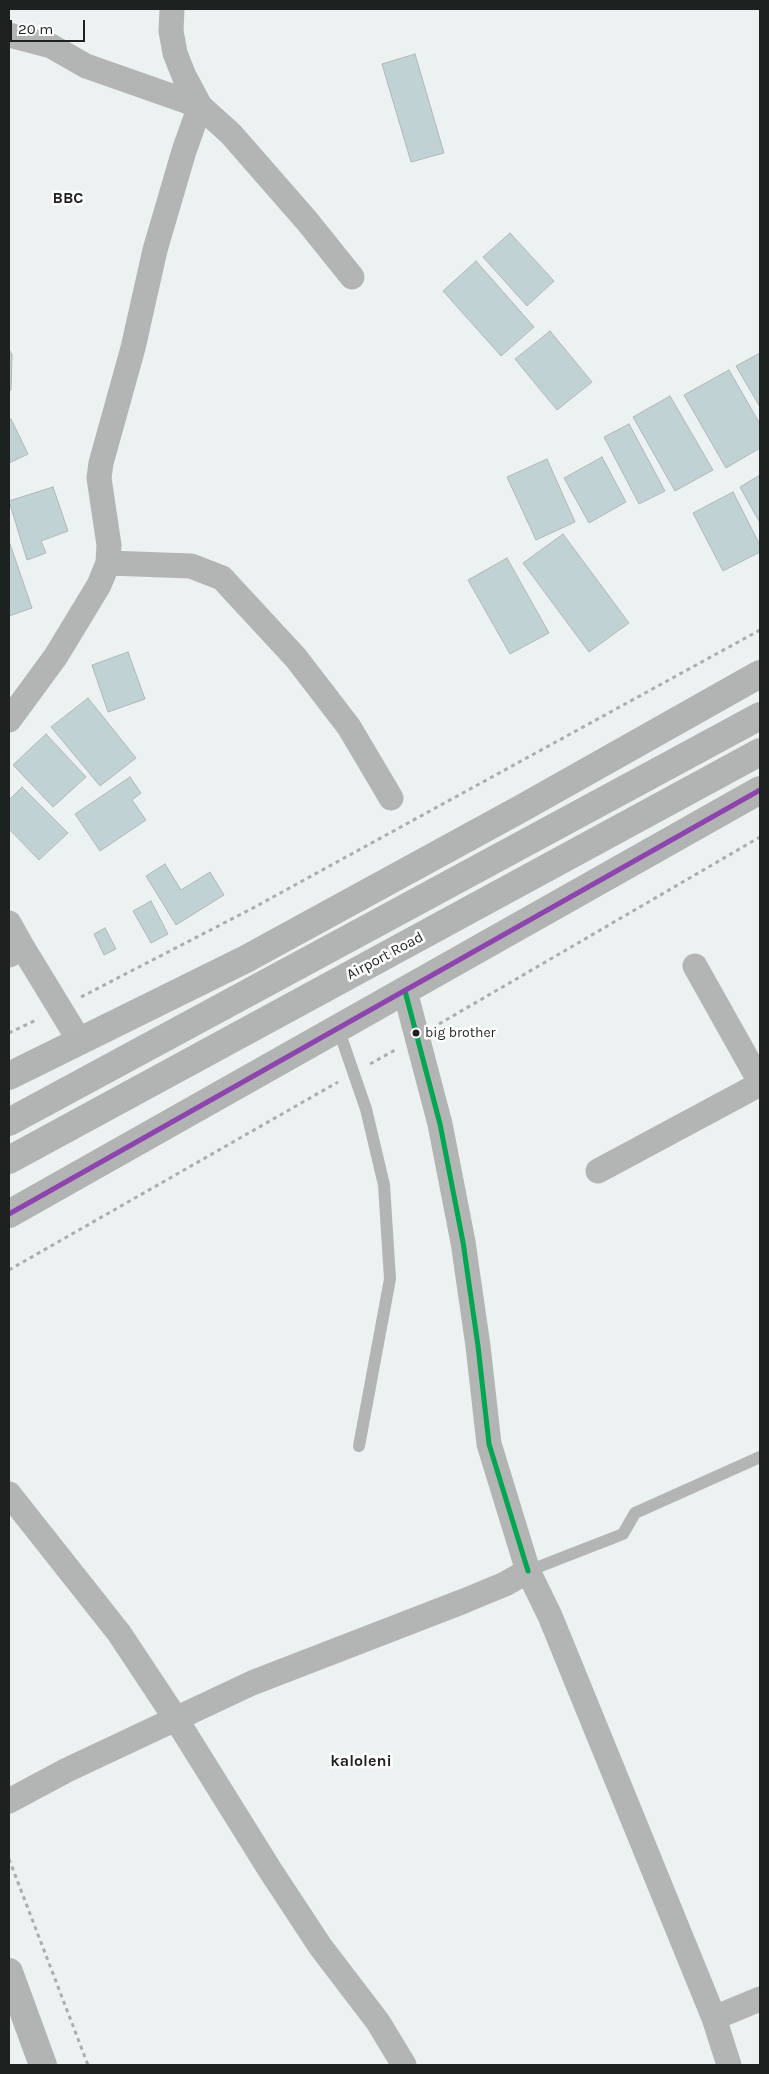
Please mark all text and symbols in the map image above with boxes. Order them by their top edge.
scale bar [12,10,88,42]
text: 20 m [18,20,53,38]
district label: BBC [53,188,83,208]
street label: Airport Road [343,928,427,984]
place label: big brother [425,1025,496,1041]
marker: big brother [411,1028,421,1038]
district label: kaloleni [330,1751,392,1771]

